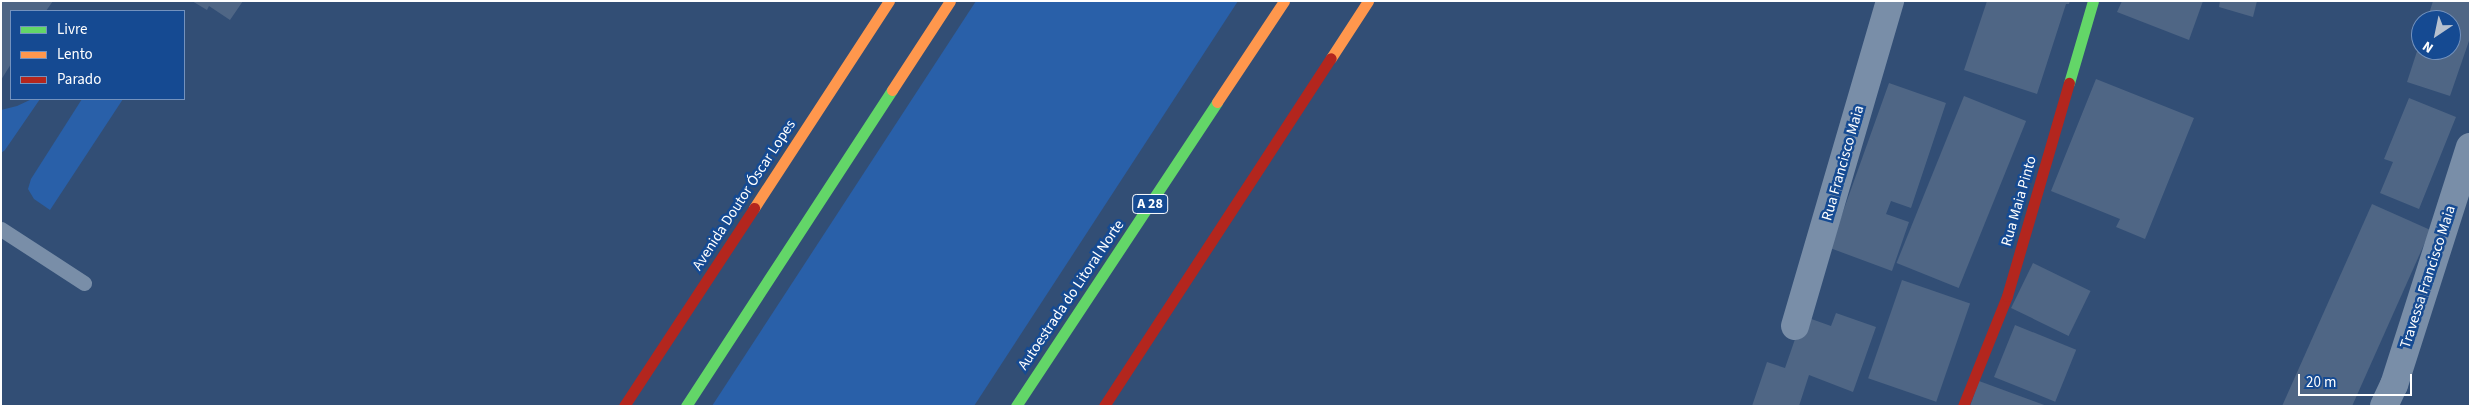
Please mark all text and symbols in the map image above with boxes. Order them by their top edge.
legend [10,10,185,100]
north arrow [2411,10,2461,60]
text: Livre [57,19,87,40]
text: N [2419,36,2438,58]
text: Lento [57,44,93,65]
text: Parado [57,69,101,90]
street label: Rua Francisco Maia [1818,103,1868,223]
street label: Avenida Doutor Óscar Lopes [689,116,799,274]
street label: Rua Maia Pinto [1997,154,2041,248]
road number: A 28 [1131,192,1169,215]
street label: Travessa Francisco Maia [2396,203,2460,351]
street label: Autoestrada do Litoral Norte [1014,217,1128,373]
scale bar [2301,364,2415,396]
text: 20 m [2306,372,2336,393]

